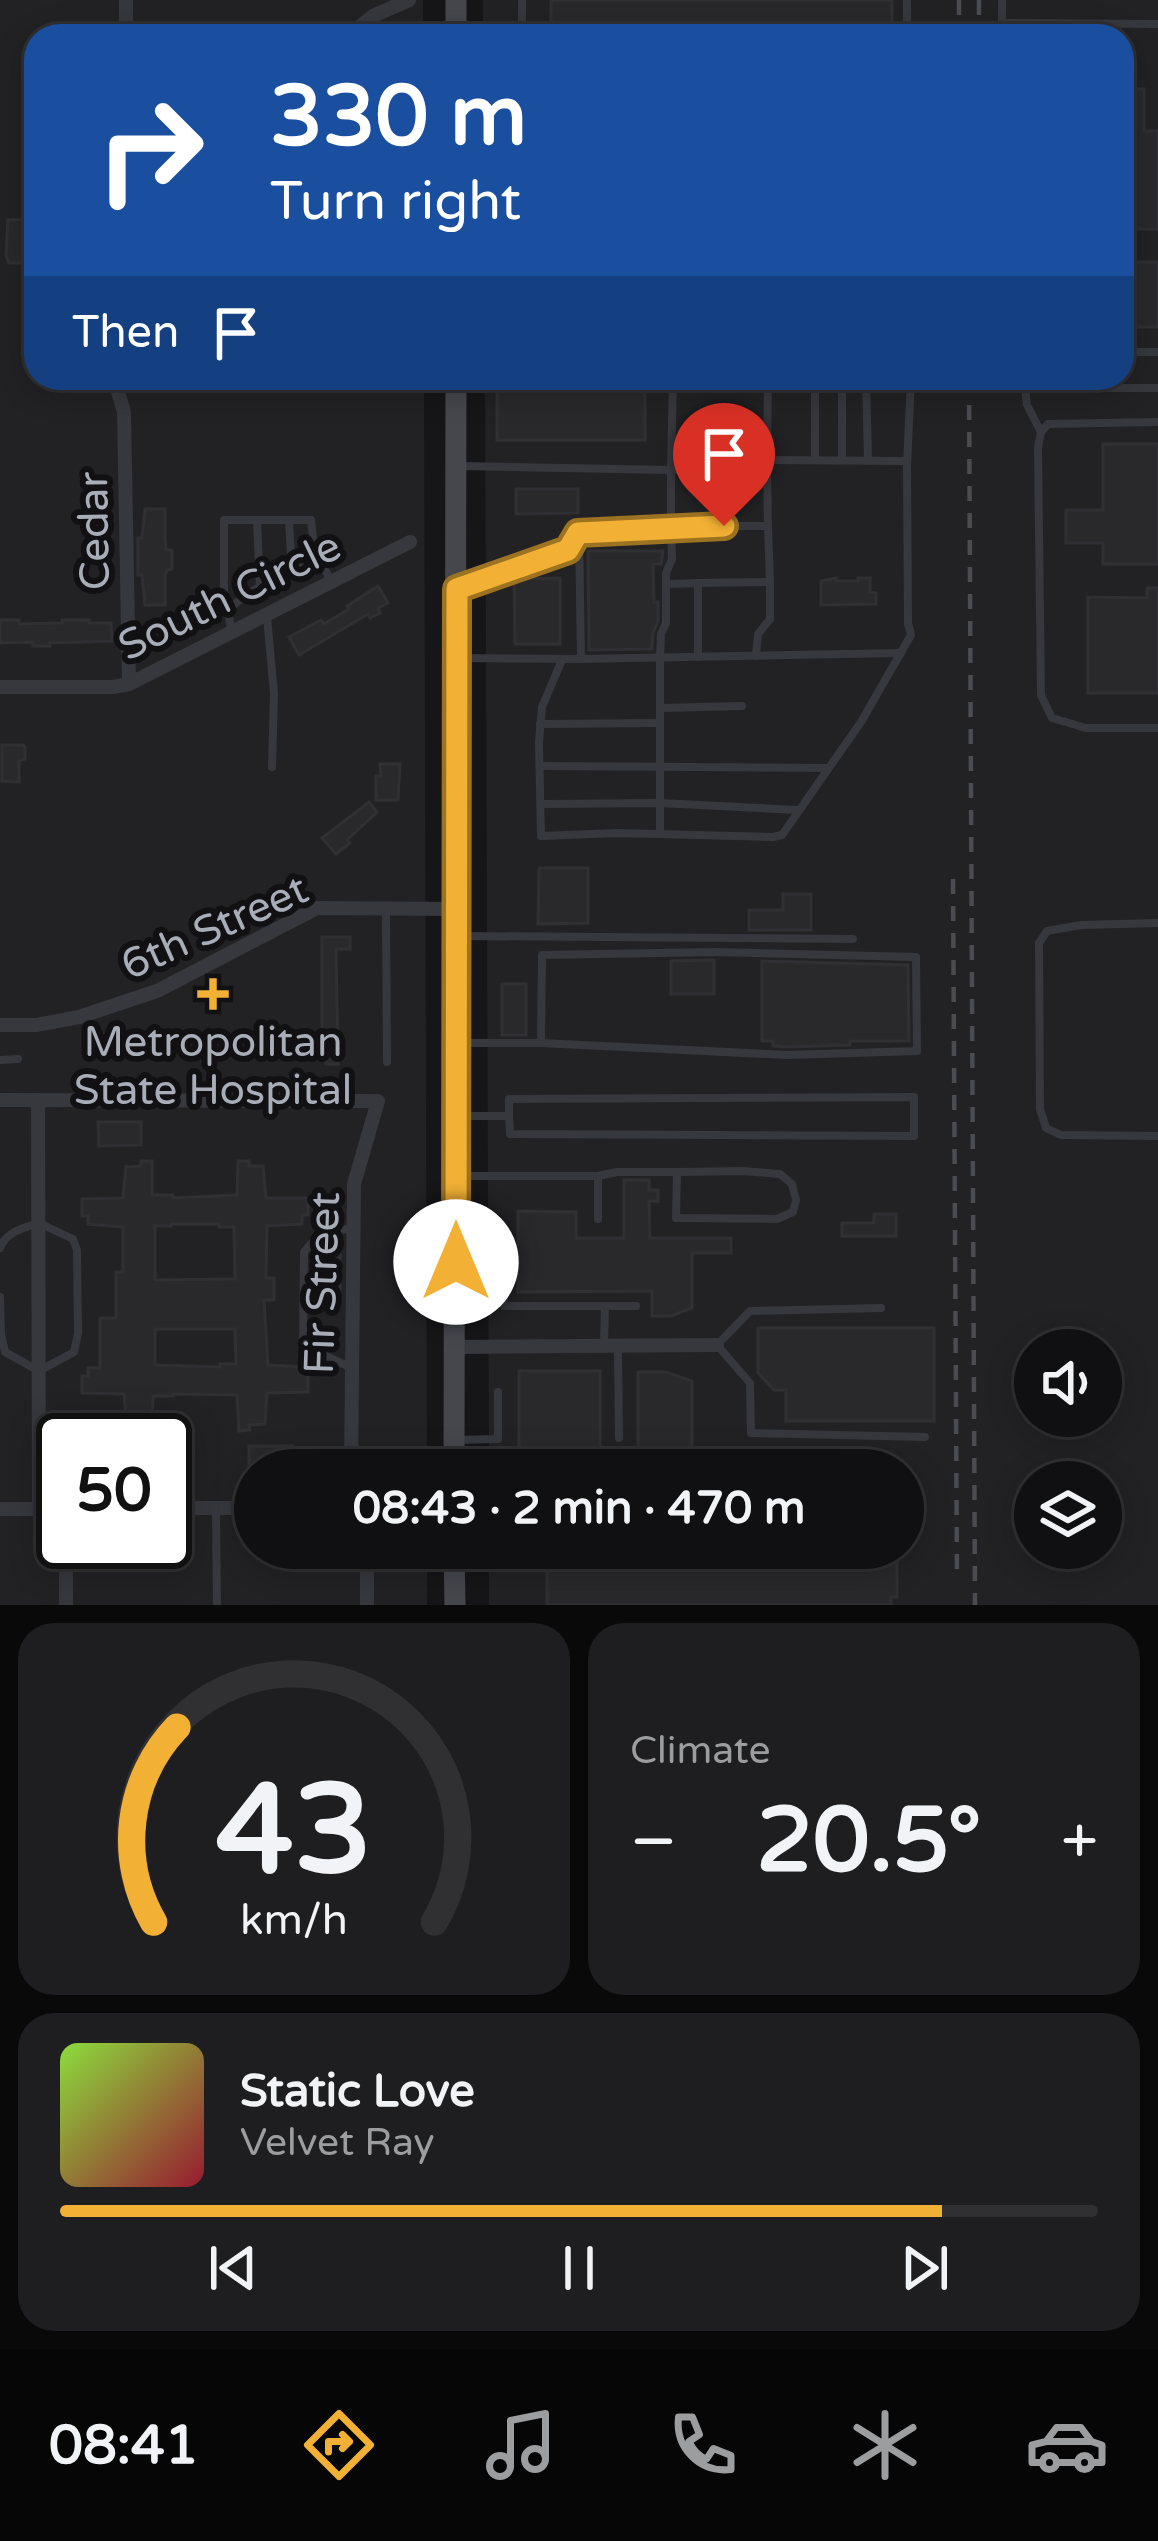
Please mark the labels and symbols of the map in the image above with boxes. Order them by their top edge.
pin [673,403,775,526]
street label: Cedar [68,471,121,591]
street label: South Circle [110,521,349,672]
street label: 6th Street [113,864,316,991]
marker: Metropolitan State Hospital [197,978,229,1010]
place label: Metropolitan State Hospital [74,1017,352,1116]
street label: Fir Street [294,1191,351,1375]
position arrow [393,1199,519,1325]
speed limit sign: 50 [36,1413,192,1569]

